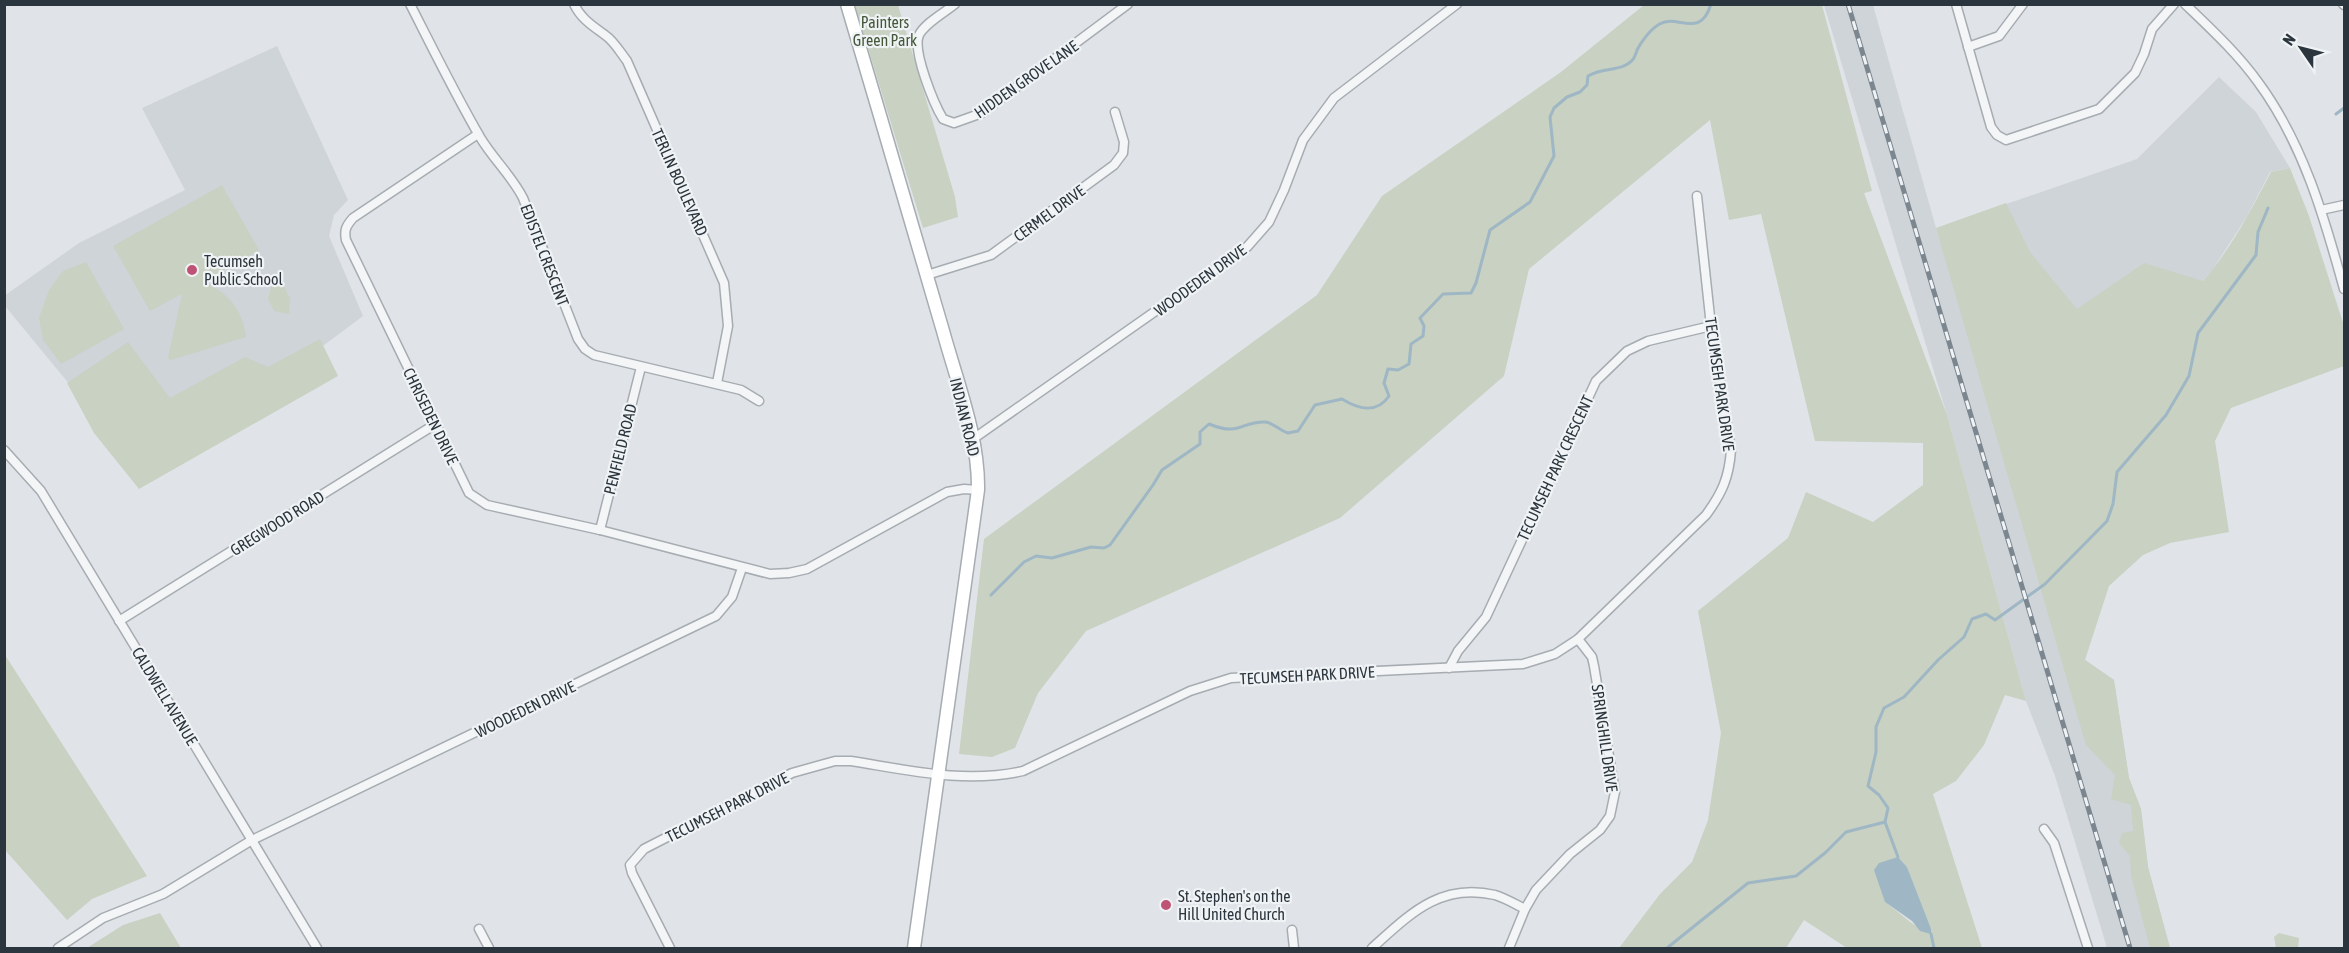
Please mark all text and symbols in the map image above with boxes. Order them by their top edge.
park label: Painters Green Park [853,13,917,49]
north arrow [2271,18,2331,78]
text: N [2279,30,2299,48]
street label: HIDDEN GROVE LANE [971,36,1081,121]
street label: TERLIN BOULEVARD [648,126,712,238]
street label: CERMEL DRIVE [1010,181,1088,245]
street label: EDISTEL CRESCENT [517,201,573,309]
street label: WOODEDEN DRIVE [1151,241,1250,319]
place label: Tecumseh Public School [204,252,284,288]
marker: Tecumseh Public School [185,263,199,277]
street label: TECUMSEH PARK DRIVE [1702,316,1738,452]
street label: CHRISEDEN DRIVE [400,365,462,467]
street label: INDIAN ROAD [947,376,983,458]
street label: TECUMSEH PARK CRESCENT [1513,392,1597,544]
street label: PENFIELD ROAD [600,402,640,496]
street label: GREGWOOD ROAD [227,487,327,559]
street label: CALDWELL AVENUE [129,644,201,748]
street label: TECUMSEH PARK DRIVE [1239,662,1375,688]
street label: WOODEDEN DRIVE [472,677,578,741]
street label: SPRINGHILL DRIVE [1589,683,1621,793]
street label: TECUMSEH PARK DRIVE [663,768,791,846]
place label: St. Stephen's on the Hill United Church [1178,887,1290,923]
marker: St. Stephen's on the Hill United Church [1159,898,1173,912]

